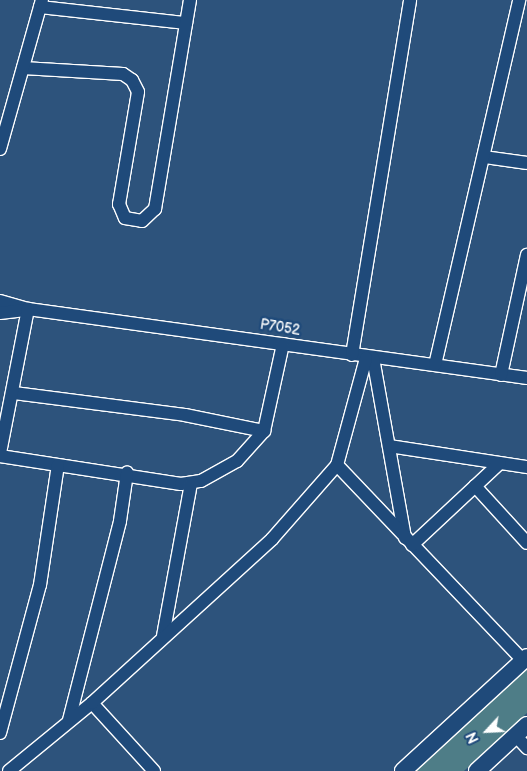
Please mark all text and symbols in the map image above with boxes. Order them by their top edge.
street label: P7052 [259,317,301,339]
north arrow [462,706,512,756]
text: N [463,729,483,746]

